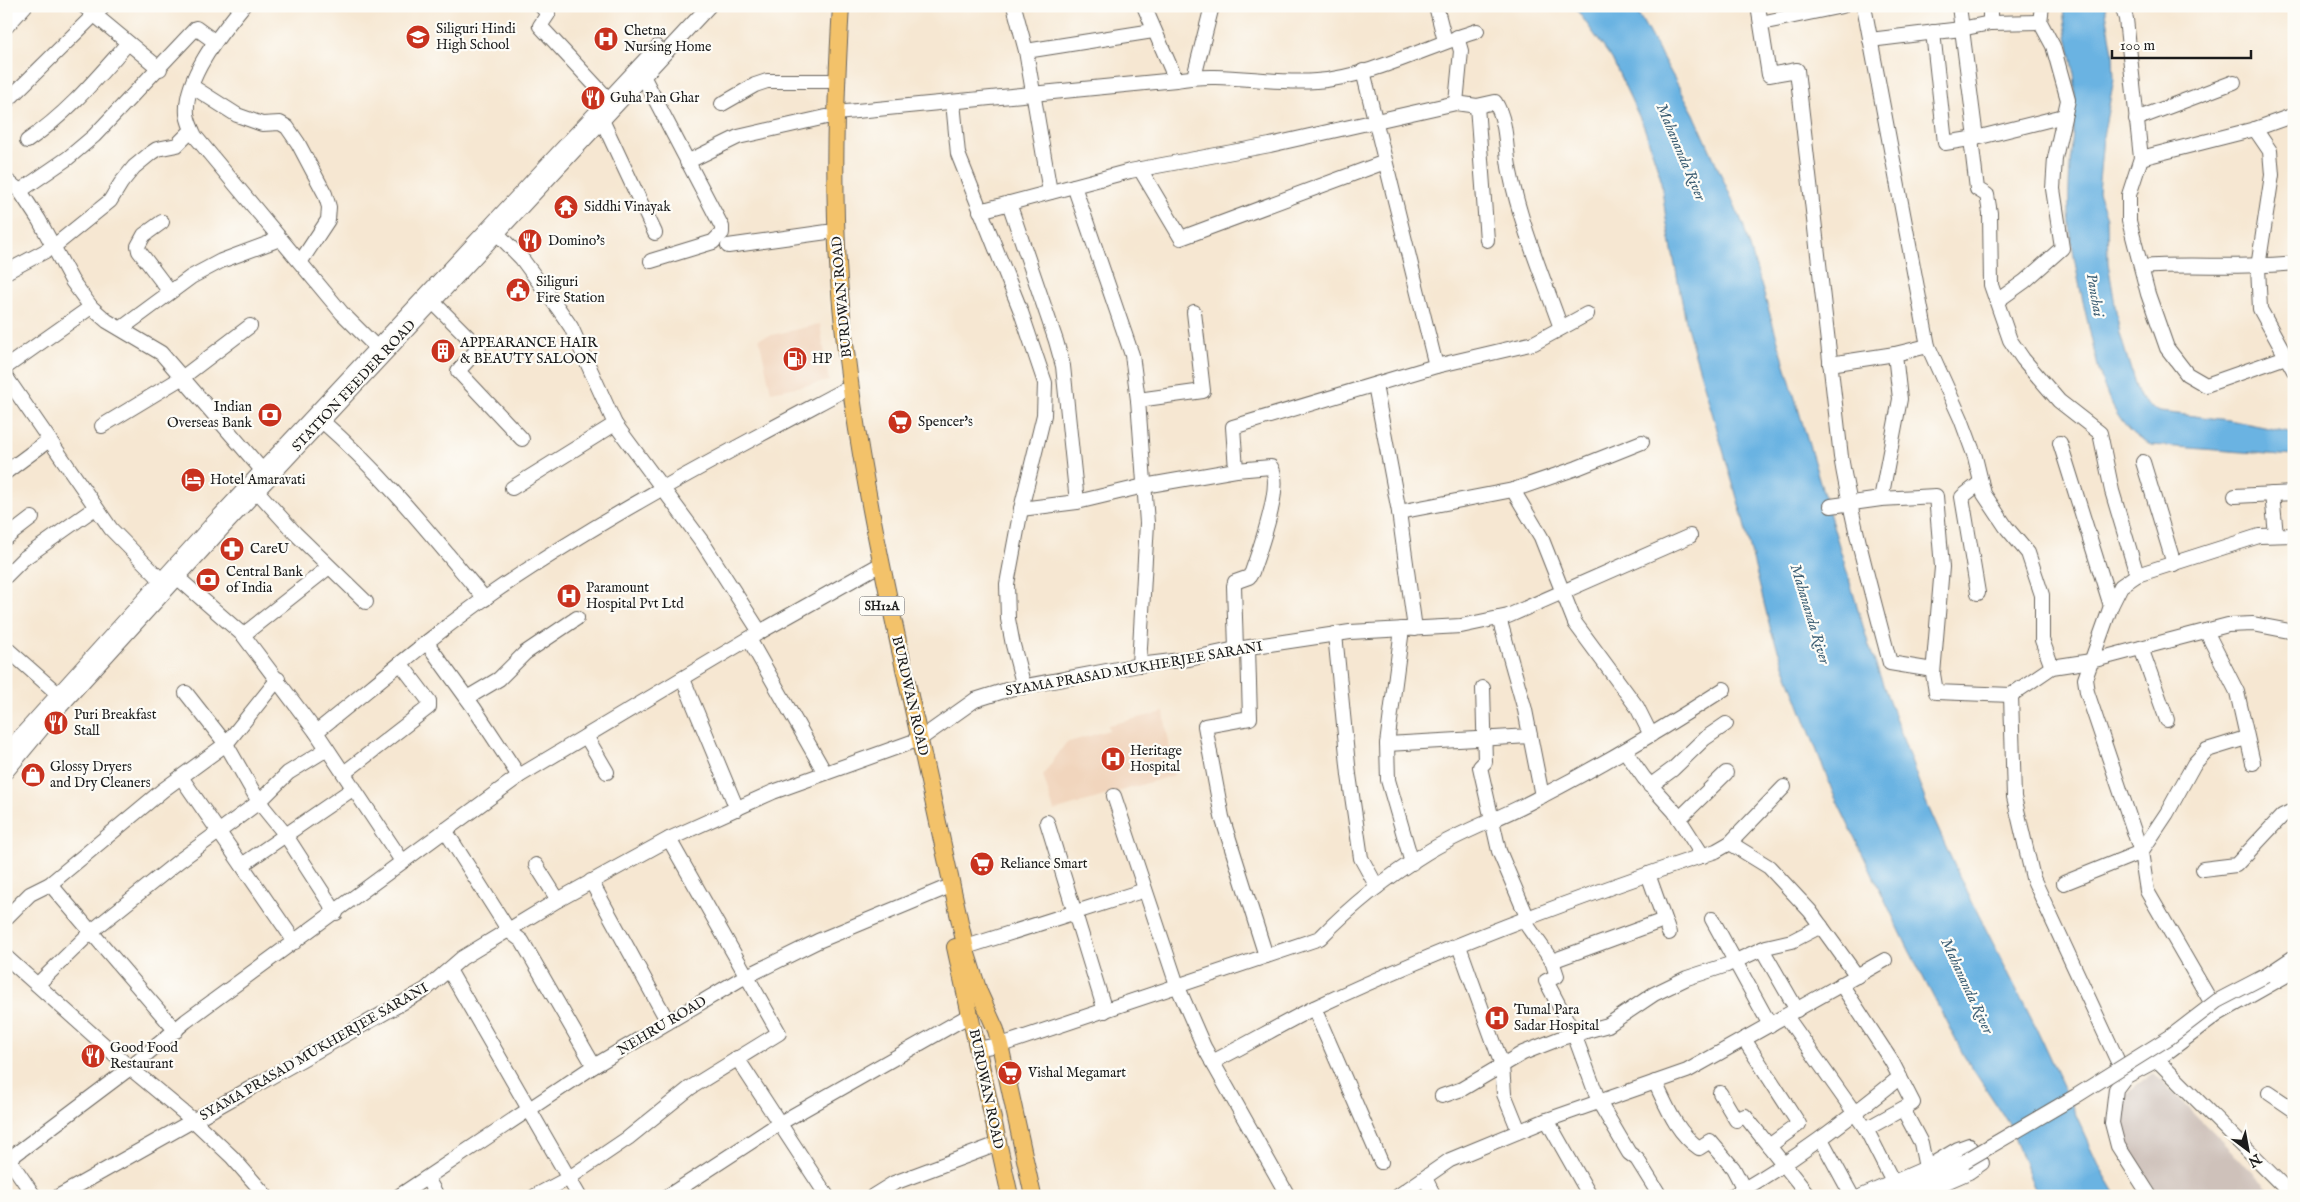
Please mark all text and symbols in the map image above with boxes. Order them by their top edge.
place label: Siliguri Hindi High School [436,20,516,54]
place label: Chetna Nursing Home [624,22,712,56]
school or university icon: Siliguri Hindi High School [405,24,431,50]
hospital icon: Chetna Nursing Home [593,26,619,52]
scale bar [2112,28,2251,60]
text: 100 m [2120,36,2156,55]
restaurant icon: Guha Pan Ghar [580,85,606,111]
place label: Guha Pan Ghar [610,89,699,107]
water label: Mahananda River [1652,101,1710,204]
temple icon: Siddhi Vinayak [553,194,579,220]
place label: Siddhi Vinayak [584,198,671,216]
restaurant icon: Domino's [517,228,543,254]
place label: Domino's [548,232,605,250]
street label: BURDWAN ROAD [828,235,856,359]
water label: Panchai [2082,272,2108,320]
place label: Siliguri Fire Station [536,273,605,307]
public building icon: Siliguri Fire Station [505,277,531,303]
street label: STATION FEEDER ROAD [288,316,420,456]
place label: APPEARANCE HAIR & BEAUTY SALOON [459,334,598,368]
building icon: APPEARANCE HAIR & BEAUTY SALOON [430,338,456,364]
fuel station icon: HP [782,346,808,372]
place label: HP [812,350,832,368]
place label: Indian Overseas Bank [167,398,253,432]
bank icon: Indian Overseas Bank [257,402,283,428]
supermarket icon: Spencer's [887,409,913,435]
place label: Spencer's [918,413,973,431]
hotel icon: Hotel Amaravati [180,467,206,493]
place label: Hotel Amaravati [210,471,306,489]
pharmacy icon: CareU [219,536,245,562]
place label: CareU [250,540,289,558]
water label: Mahananda River [1786,562,1834,667]
place label: Central Bank of India [226,563,304,597]
bank icon: Central Bank of India [195,567,221,593]
place label: Paramount Hospital Pvt Ltd [586,579,684,613]
hospital icon: Paramount Hospital Pvt Ltd [556,583,582,609]
road number: SH12A [860,596,904,616]
street label: BURDWAN ROAD [887,634,933,758]
street label: SYAMA PRASAD MUKHERJEE SARANI [1004,638,1264,700]
place label: Puri Breakfast Stall [74,706,157,740]
restaurant icon: Puri Breakfast Stall [43,710,69,736]
place label: Heritage Hospital [1130,742,1183,776]
hospital icon: Heritage Hospital [1100,746,1126,772]
place label: Glossy Dryers and Dry Cleaners [50,758,151,792]
shop icon: Glossy Dryers and Dry Cleaners [20,762,46,788]
supermarket icon: Reliance Smart [969,851,995,877]
place label: Reliance Smart [1000,855,1088,873]
water label: Mahananda River [1936,935,1998,1038]
street label: SYAMA PRASAD MUKHERJEE SARANI [197,979,431,1125]
street label: NEHRU ROAD [614,992,710,1060]
place label: Tumal Para Sadar Hospital [1514,1001,1599,1035]
hospital icon: Tumal Para Sadar Hospital [1484,1005,1510,1031]
street label: BURDWAN ROAD [964,1027,1008,1151]
place label: Good Food Restaurant [110,1039,179,1073]
restaurant icon: Good Food Restaurant [80,1043,106,1069]
supermarket icon: Vishal Megamart [997,1060,1023,1086]
place label: Vishal Megamart [1027,1064,1126,1082]
north arrow [2222,1124,2272,1174]
text: N [2244,1149,2265,1171]

